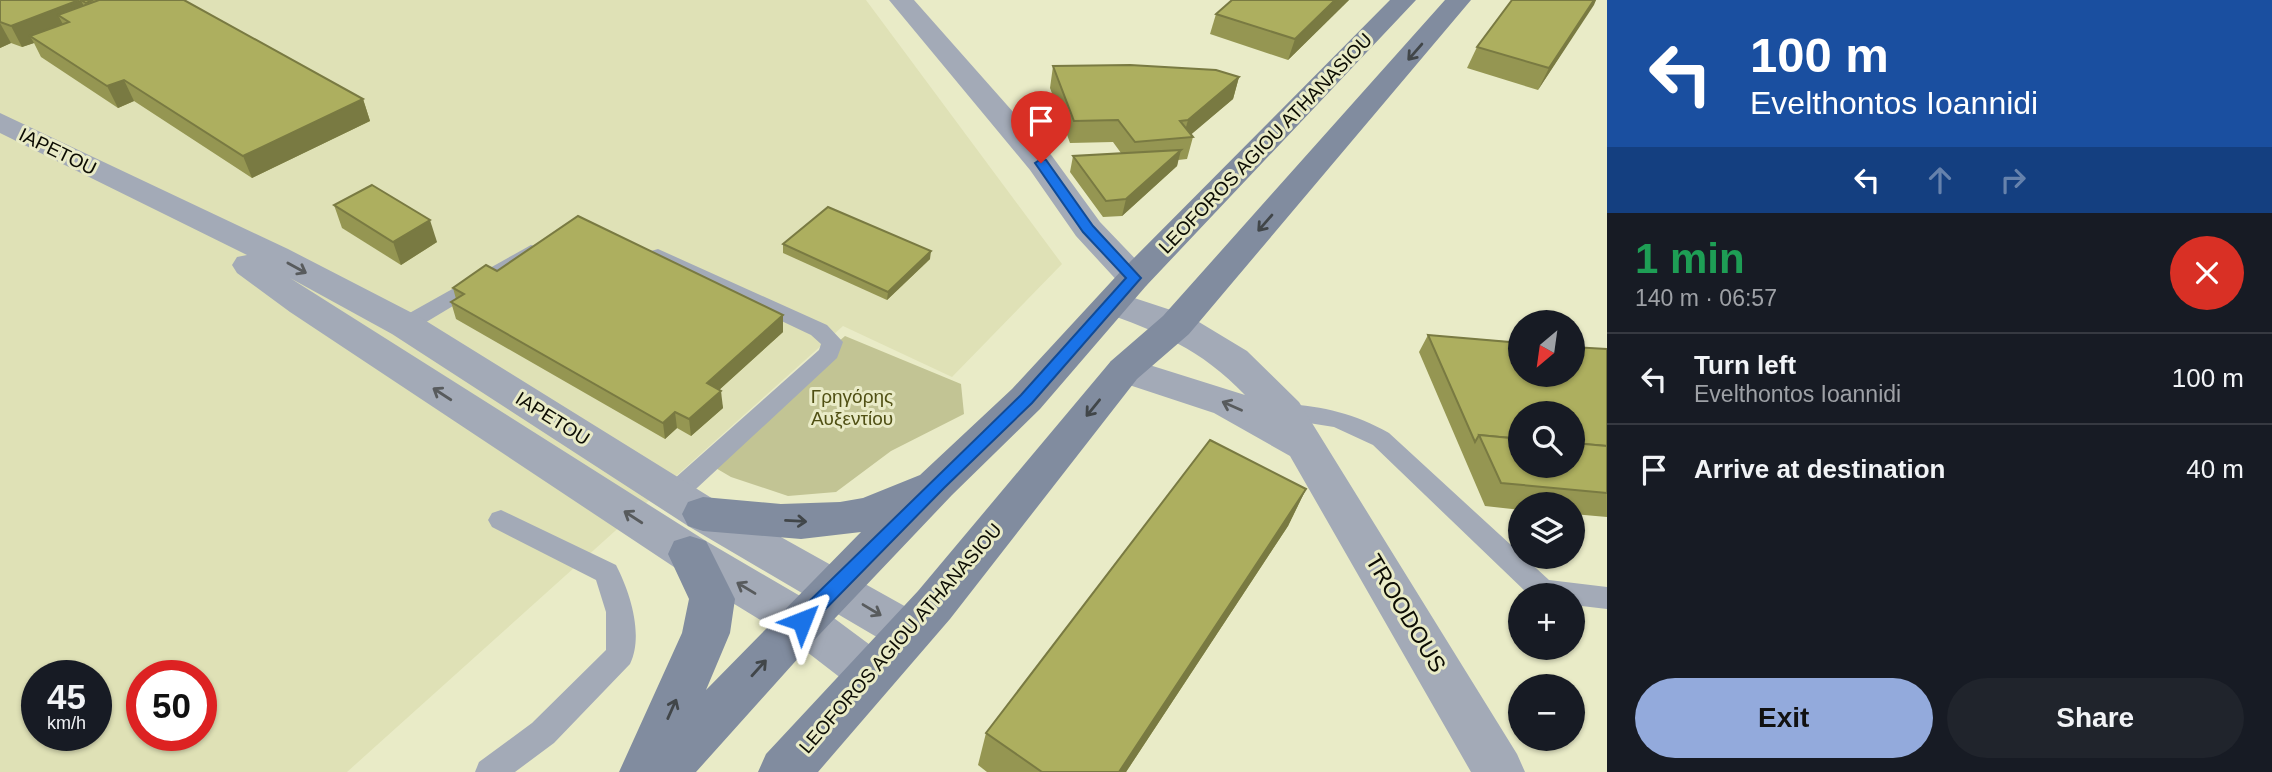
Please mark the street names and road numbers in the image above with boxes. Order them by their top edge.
street label: LEOFOROS AGIOU ATHANASIOU [1155,29,1376,258]
street label: IAPETOU [16,124,100,179]
street label: IAPETOU [512,388,594,449]
street label: LEOFOROS AGIOU ATHANASIOU [795,519,1006,757]
street label: TROODOUS [1361,549,1451,677]

